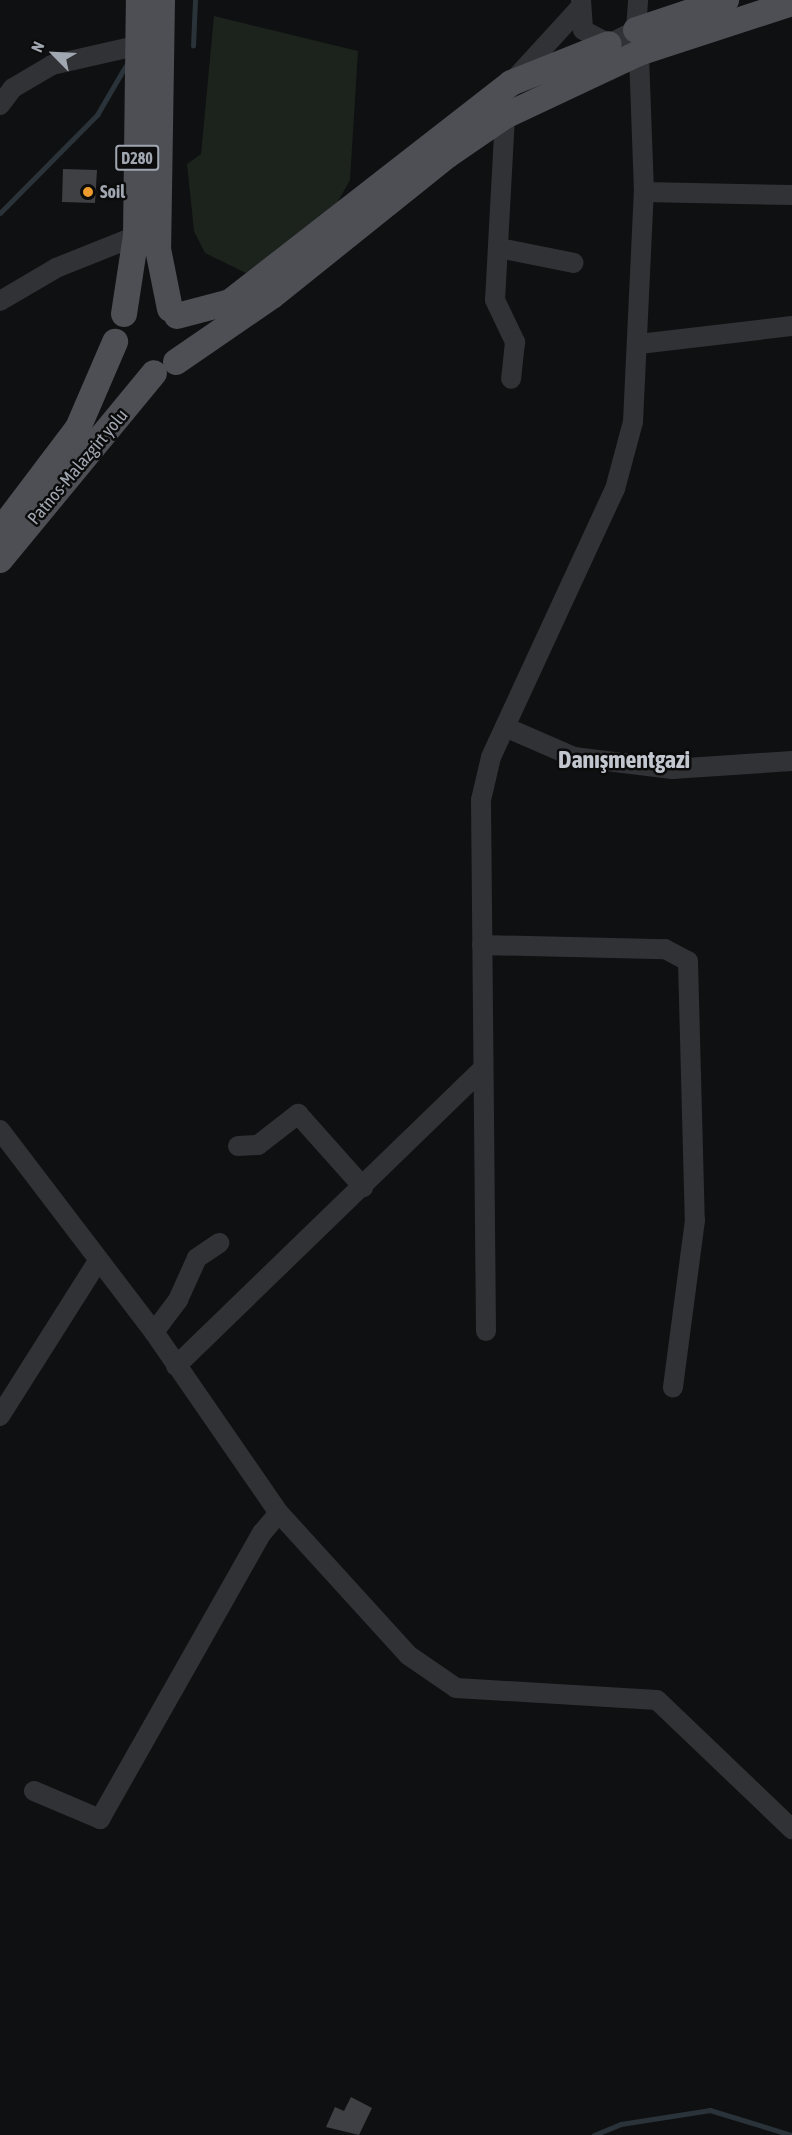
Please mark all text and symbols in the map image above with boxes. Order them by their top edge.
north arrow [24,24,84,84]
text: N [27,39,48,55]
road number: D280 [114,145,160,171]
place label: Soil [100,181,125,203]
marker: Soil [81,185,95,199]
street label: Patnos-Malazgirt yolu [23,405,133,529]
district label: Danışmentgazi [558,746,690,774]

